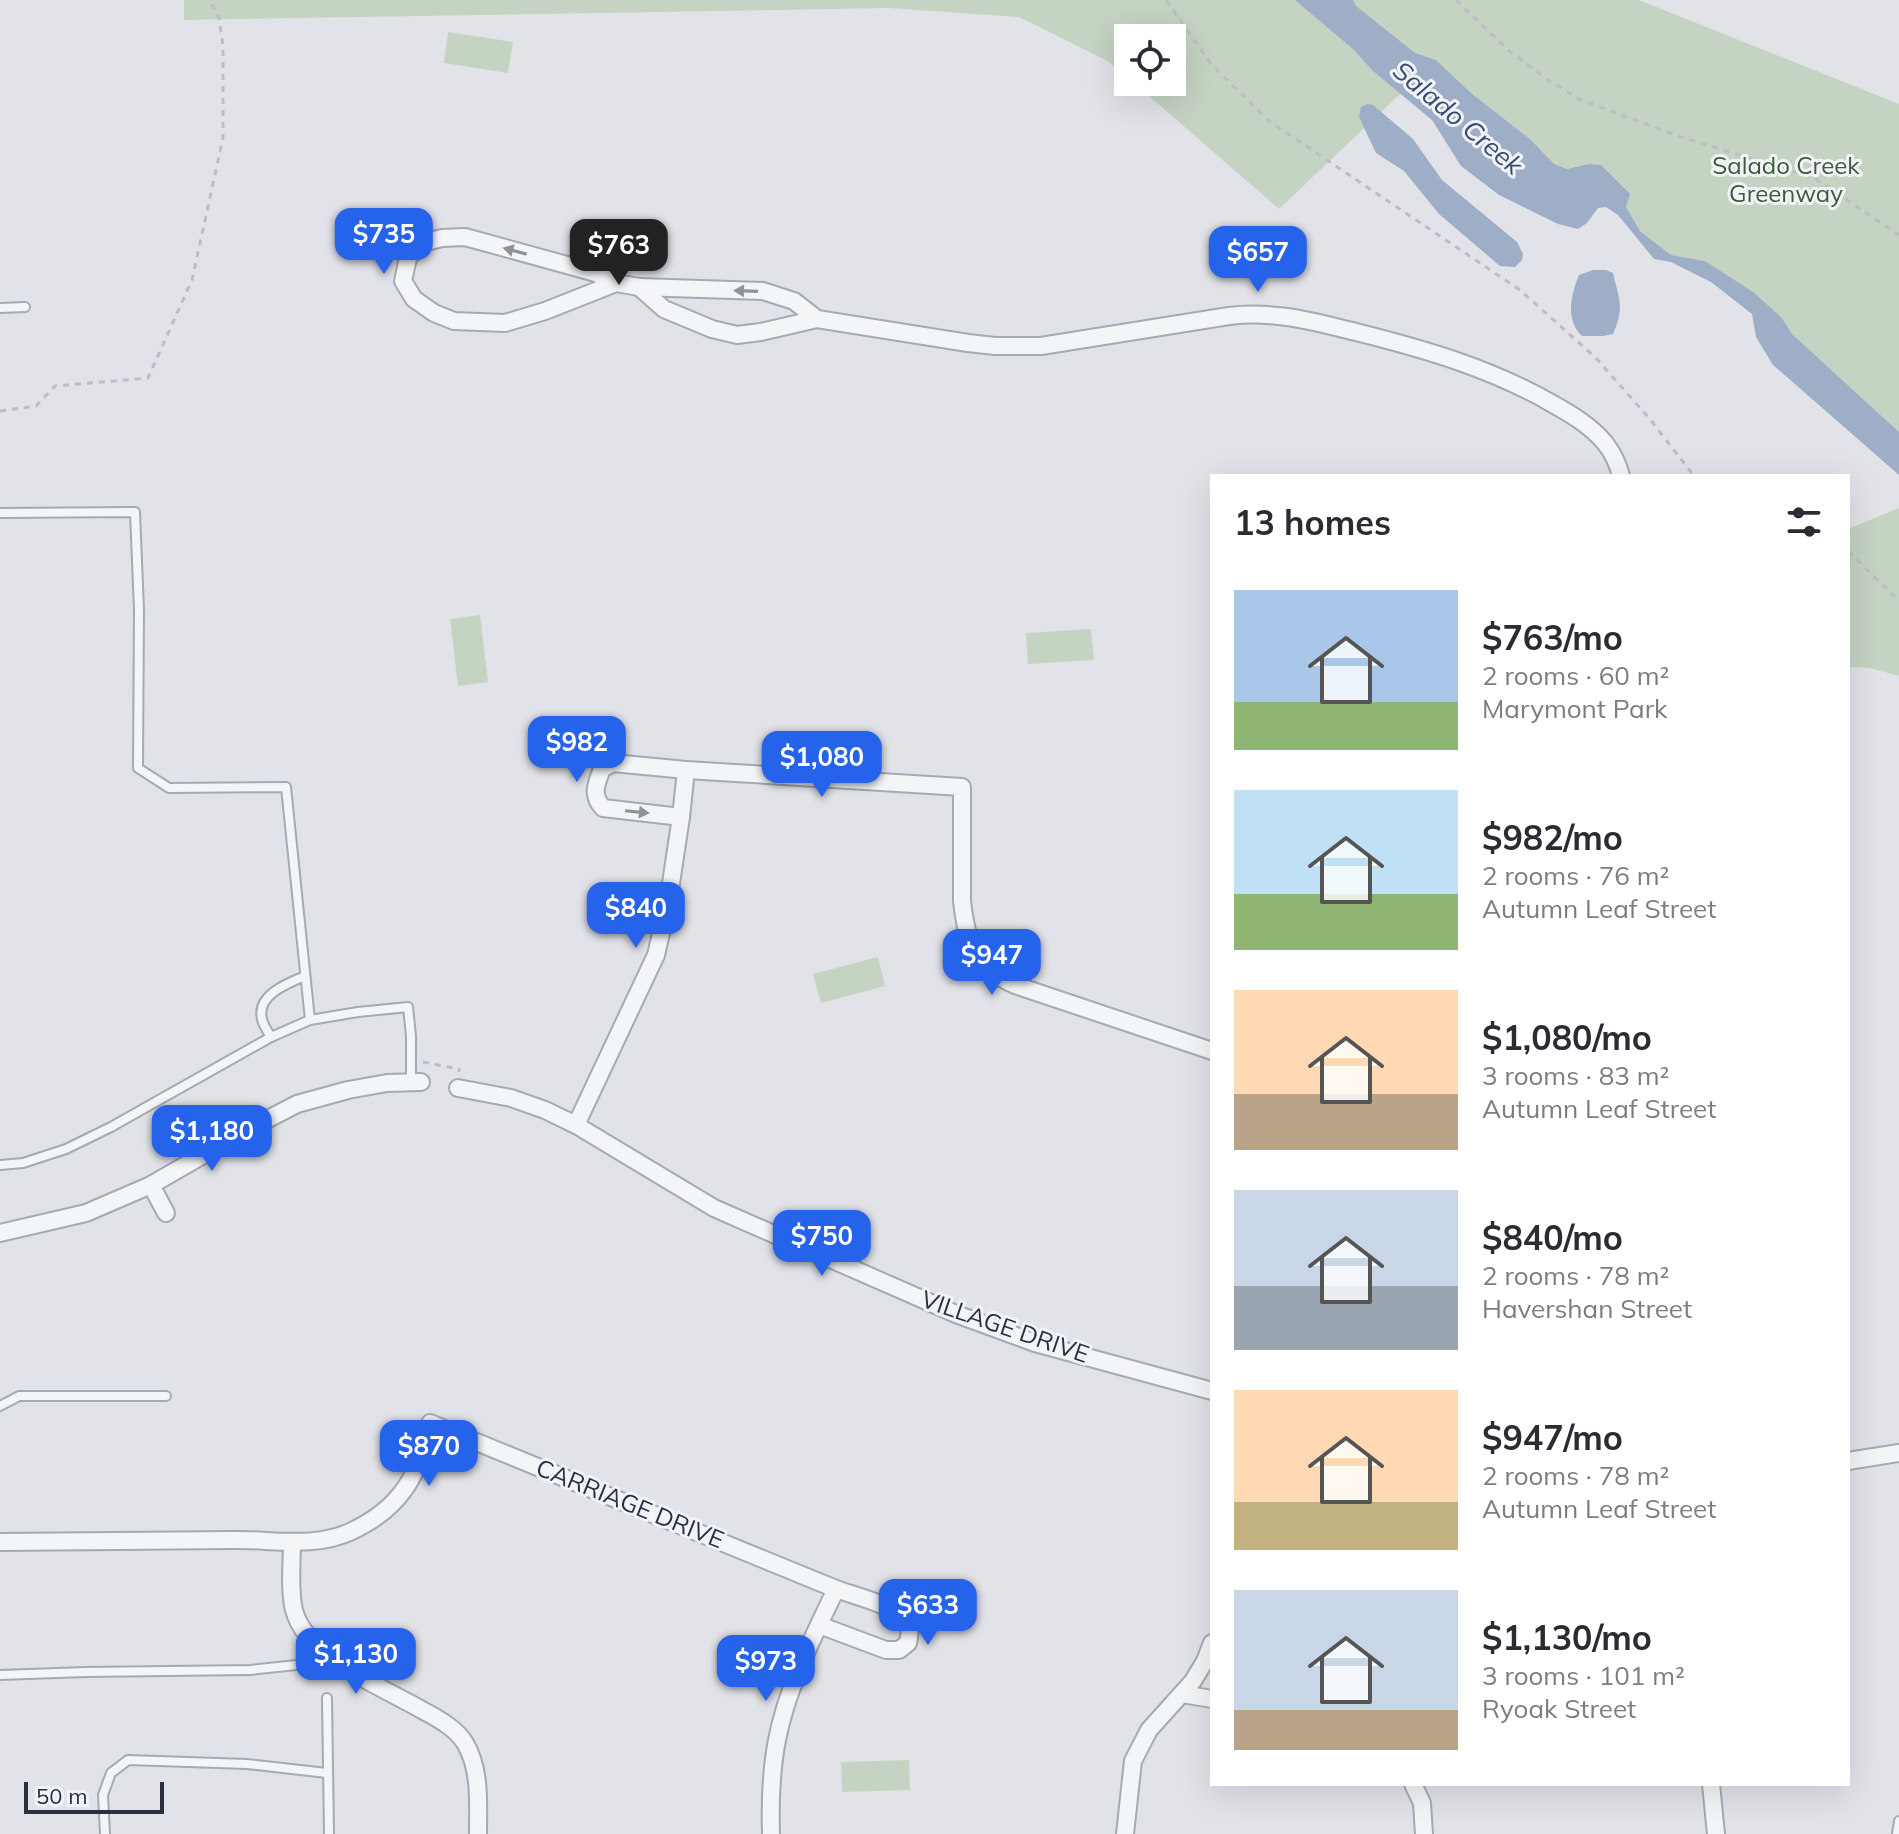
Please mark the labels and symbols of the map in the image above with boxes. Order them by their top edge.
water label: Salado Creek [1387,54,1531,182]
park label: Salado Creek Greenway [1712,150,1860,208]
pin: $735 [337,208,431,276]
pin: $763 [572,219,666,287]
pin: $657 [1211,226,1305,294]
one-way arrow [502,244,526,257]
one-way arrow [733,284,758,297]
pin: $982 [530,716,624,784]
pin: $1,080 [757,731,887,799]
one-way arrow [625,805,650,818]
pin: $840 [589,882,683,950]
pin: $947 [945,929,1039,997]
pin: $1,180 [147,1105,277,1173]
pin: $750 [775,1210,869,1278]
street label: VILLAGE DRIVE [917,1283,1093,1369]
pin: $870 [382,1420,476,1488]
street label: CARRIAGE DRIVE [532,1452,729,1554]
pin: $633 [881,1579,975,1647]
pin: $1,130 [291,1628,421,1696]
pin: $973 [719,1635,813,1703]
scale bar [24,1778,164,1814]

